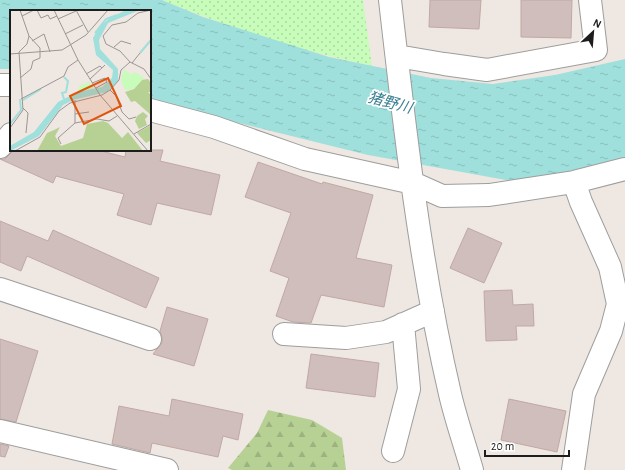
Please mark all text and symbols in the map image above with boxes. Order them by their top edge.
inset map [10,10,151,151]
north arrow [573,12,613,52]
text: N [591,17,603,30]
water label: 猪野川 [366,89,416,117]
scale bar [485,432,569,458]
text: 20 m [491,440,514,452]

